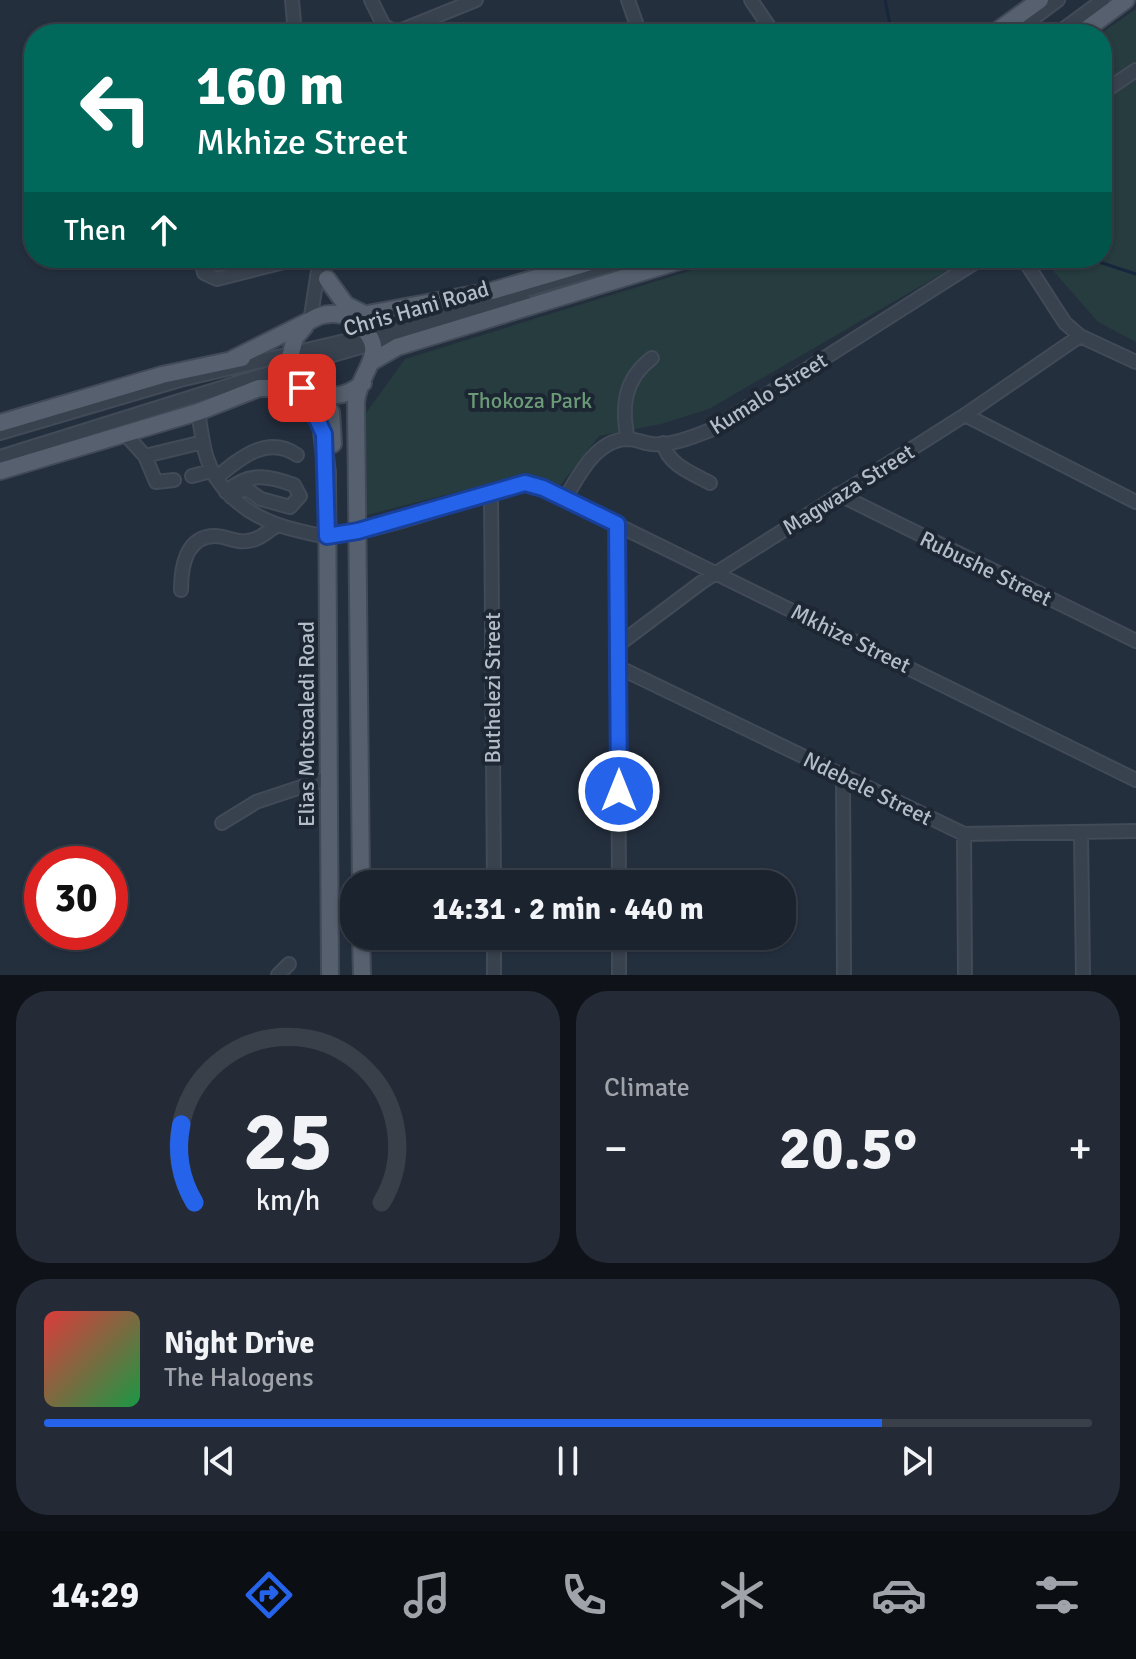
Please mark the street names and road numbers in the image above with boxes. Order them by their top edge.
street label: Chris Hani Road [340,275,492,342]
street label: Kumalo Street [705,347,832,440]
street label: Magwaza Street [777,438,919,541]
street label: Rubushe Street [916,525,1056,612]
street label: Mkhize Street [787,598,915,679]
street label: Buthelezi Street [479,612,506,764]
street label: Elias Motsoaledi Road [293,621,320,827]
street label: Ndebele Street [799,746,937,831]

